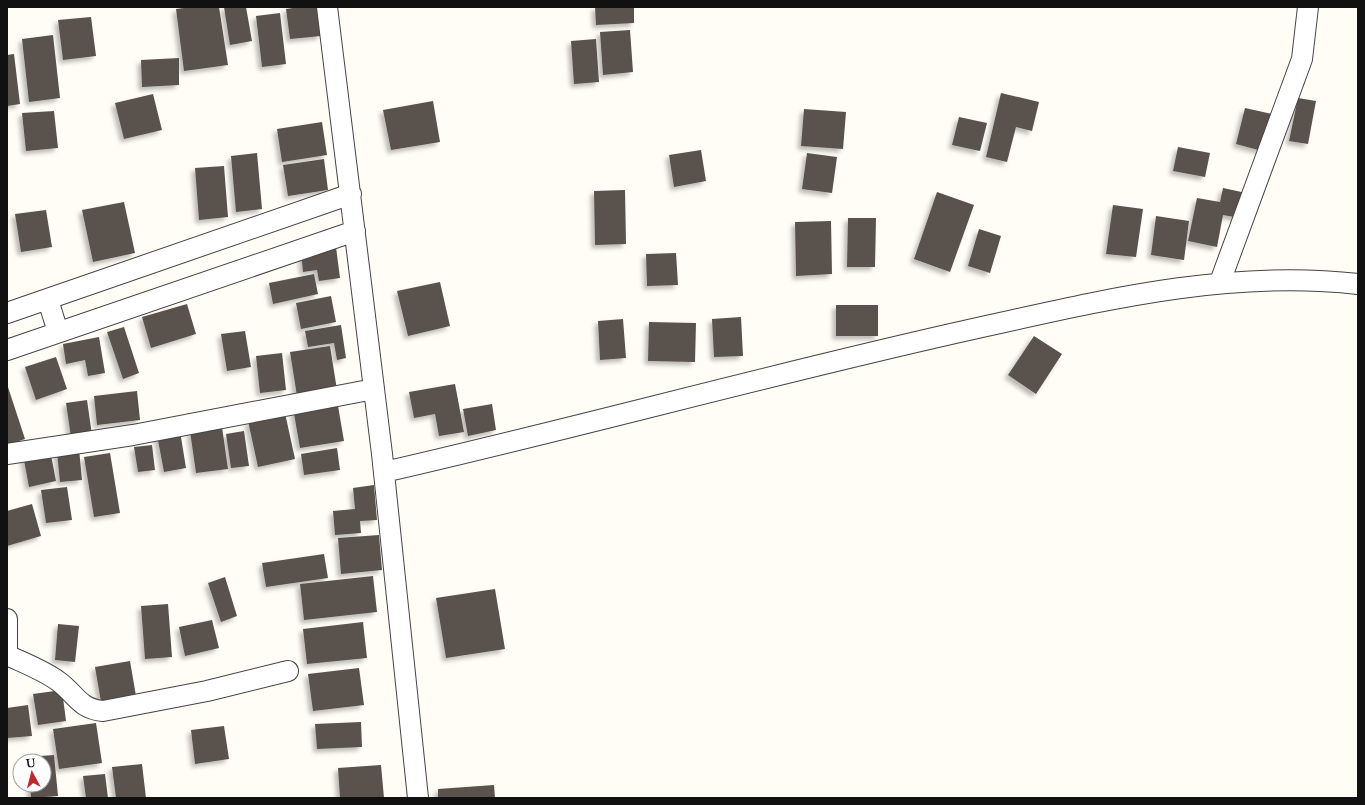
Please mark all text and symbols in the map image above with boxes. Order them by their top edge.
north arrow [12,753,52,793]
text: U [25,755,37,771]

